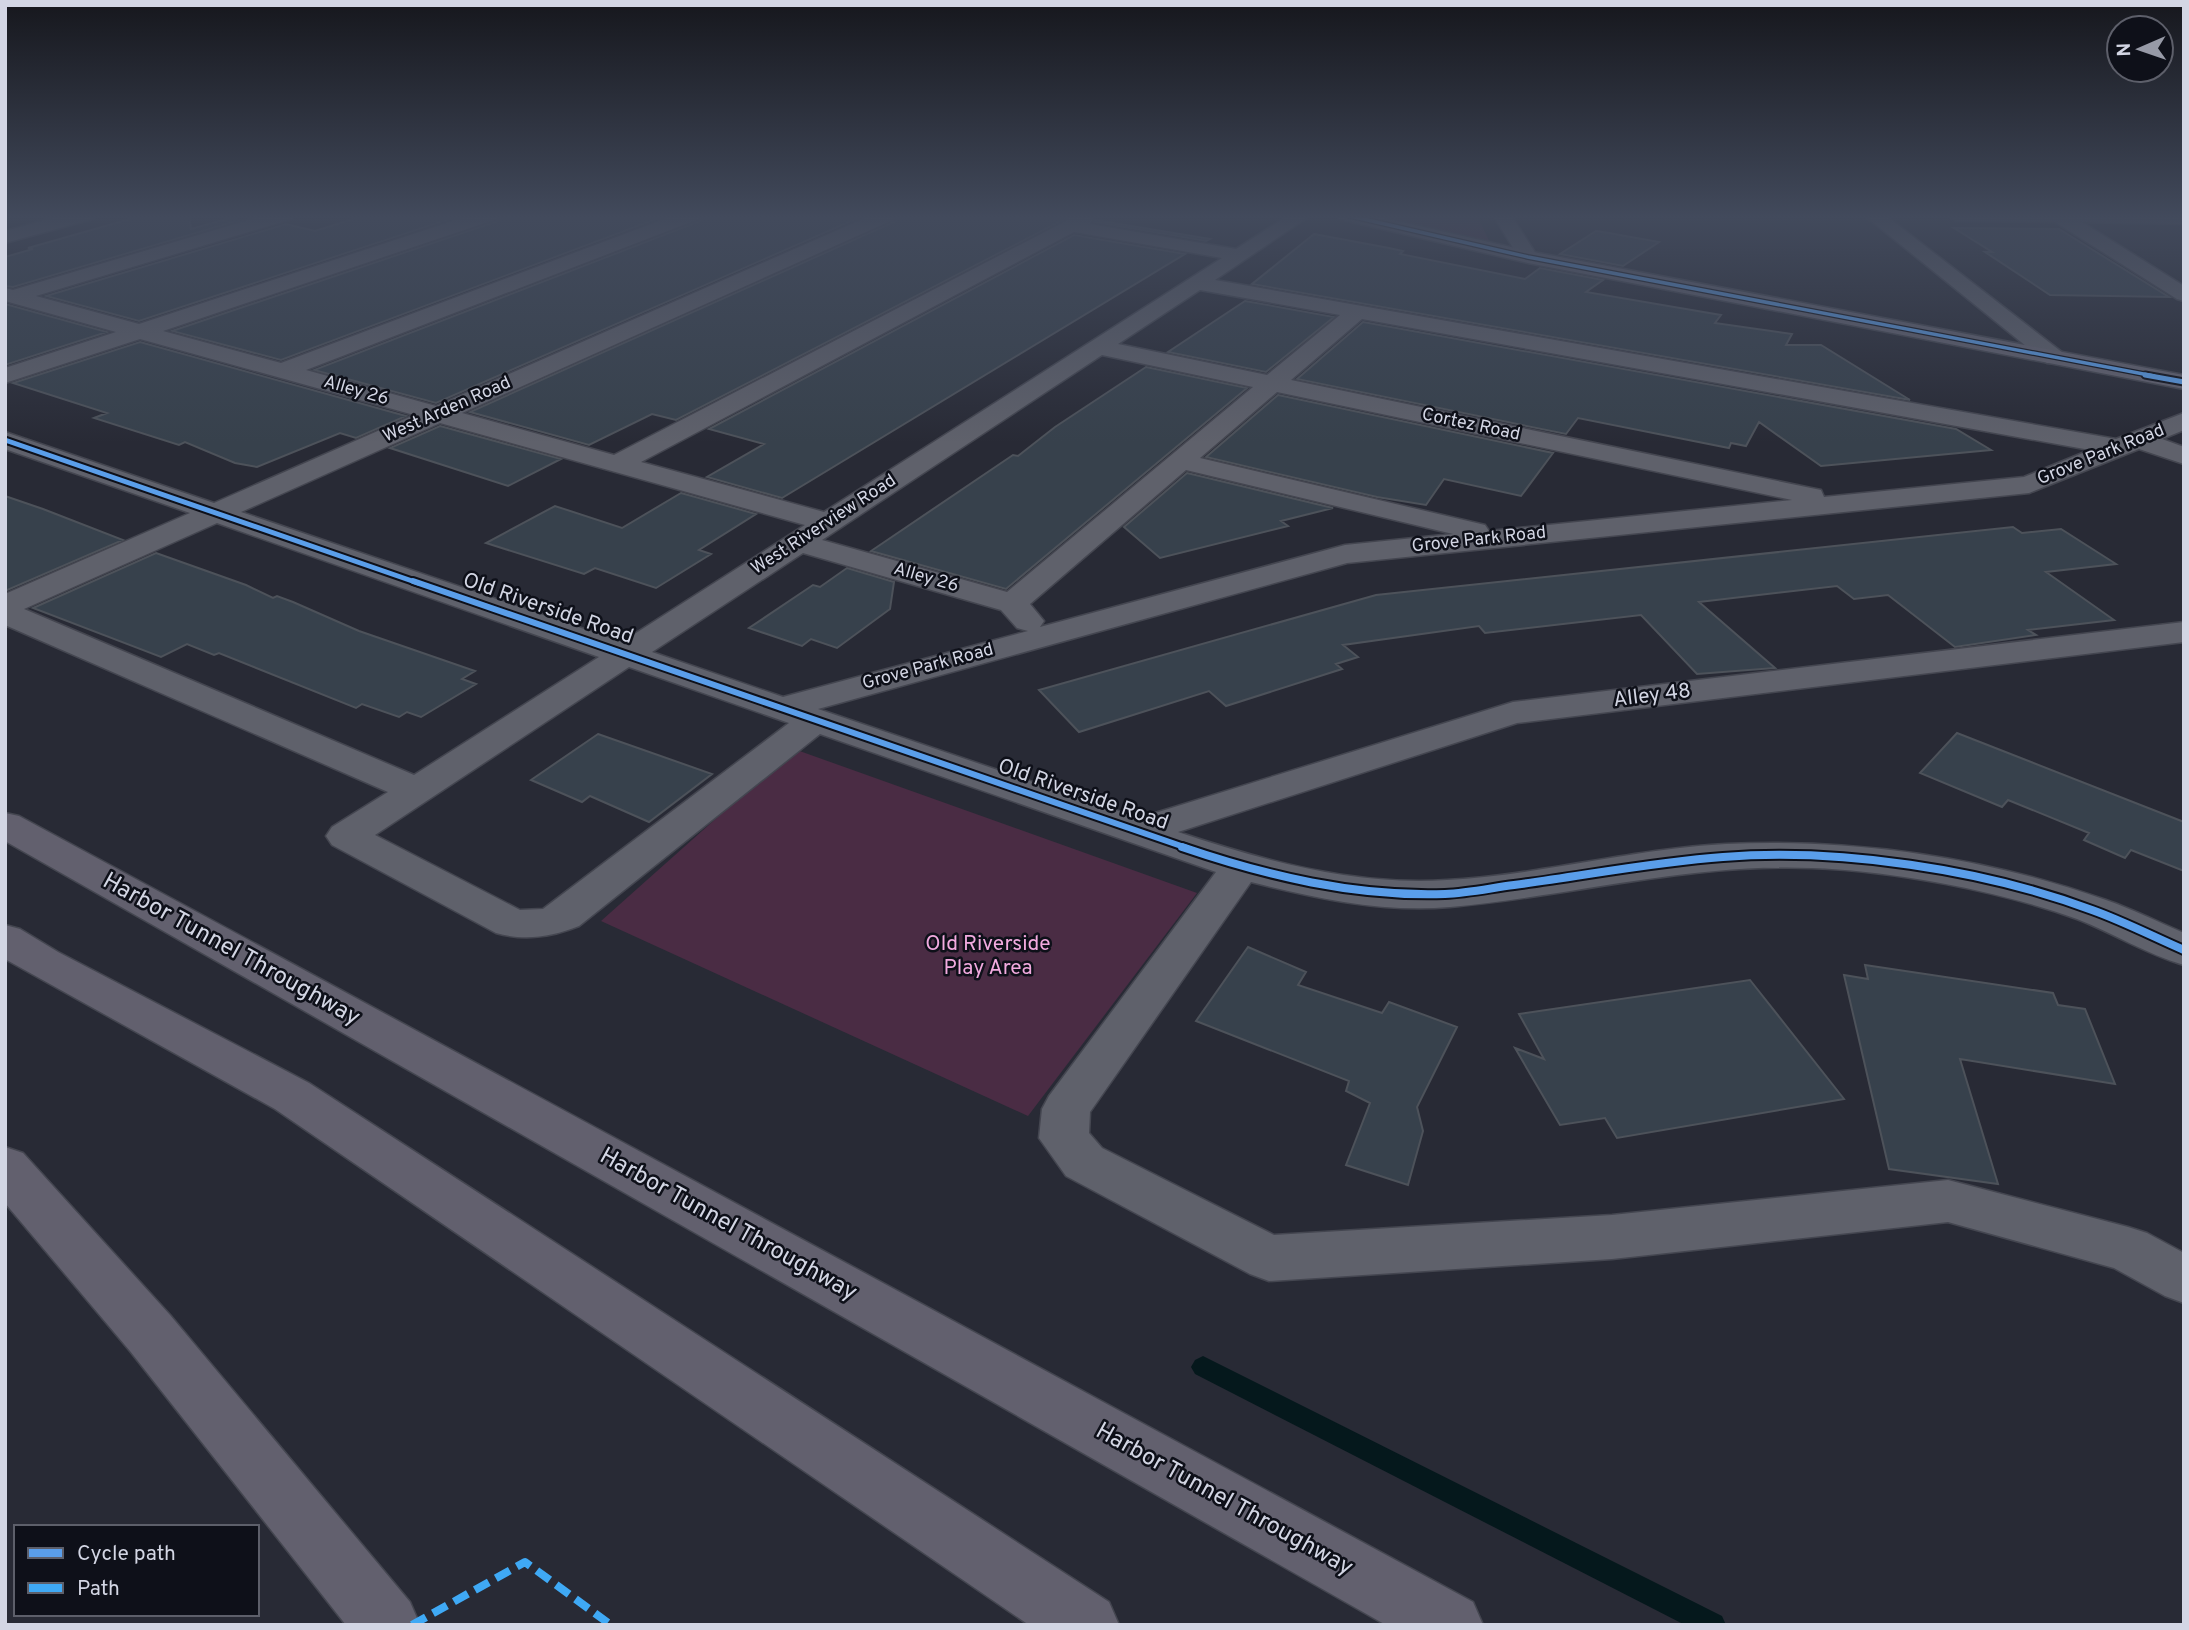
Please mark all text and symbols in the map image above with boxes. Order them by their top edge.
north arrow [2105,14,2175,84]
text: N [2113,42,2137,57]
street label: Alley 26 [321,371,391,411]
street label: West Arden Road [379,372,515,448]
street label: Cortez Road [1420,403,1522,447]
street label: Grove Park Road [2034,419,2168,491]
street label: West Riverview Road [747,470,901,580]
street label: Grove Park Road [1411,522,1547,558]
street label: Alley 26 [891,558,961,598]
street label: Old Riverside Road [459,567,637,651]
street label: Grove Park Road [860,638,996,696]
street label: Alley 48 [1612,678,1692,714]
street label: Old Riverside Road [994,753,1172,837]
street label: Harbor Tunnel Throughway [97,867,365,1033]
park label: Old Riverside Play Area [925,931,1051,982]
street label: Harbor Tunnel Throughway [594,1142,862,1308]
street label: Harbor Tunnel Throughway [1090,1417,1358,1583]
legend [14,1525,259,1616]
text: Cycle path [77,1541,176,1568]
text: Path [77,1576,120,1603]

